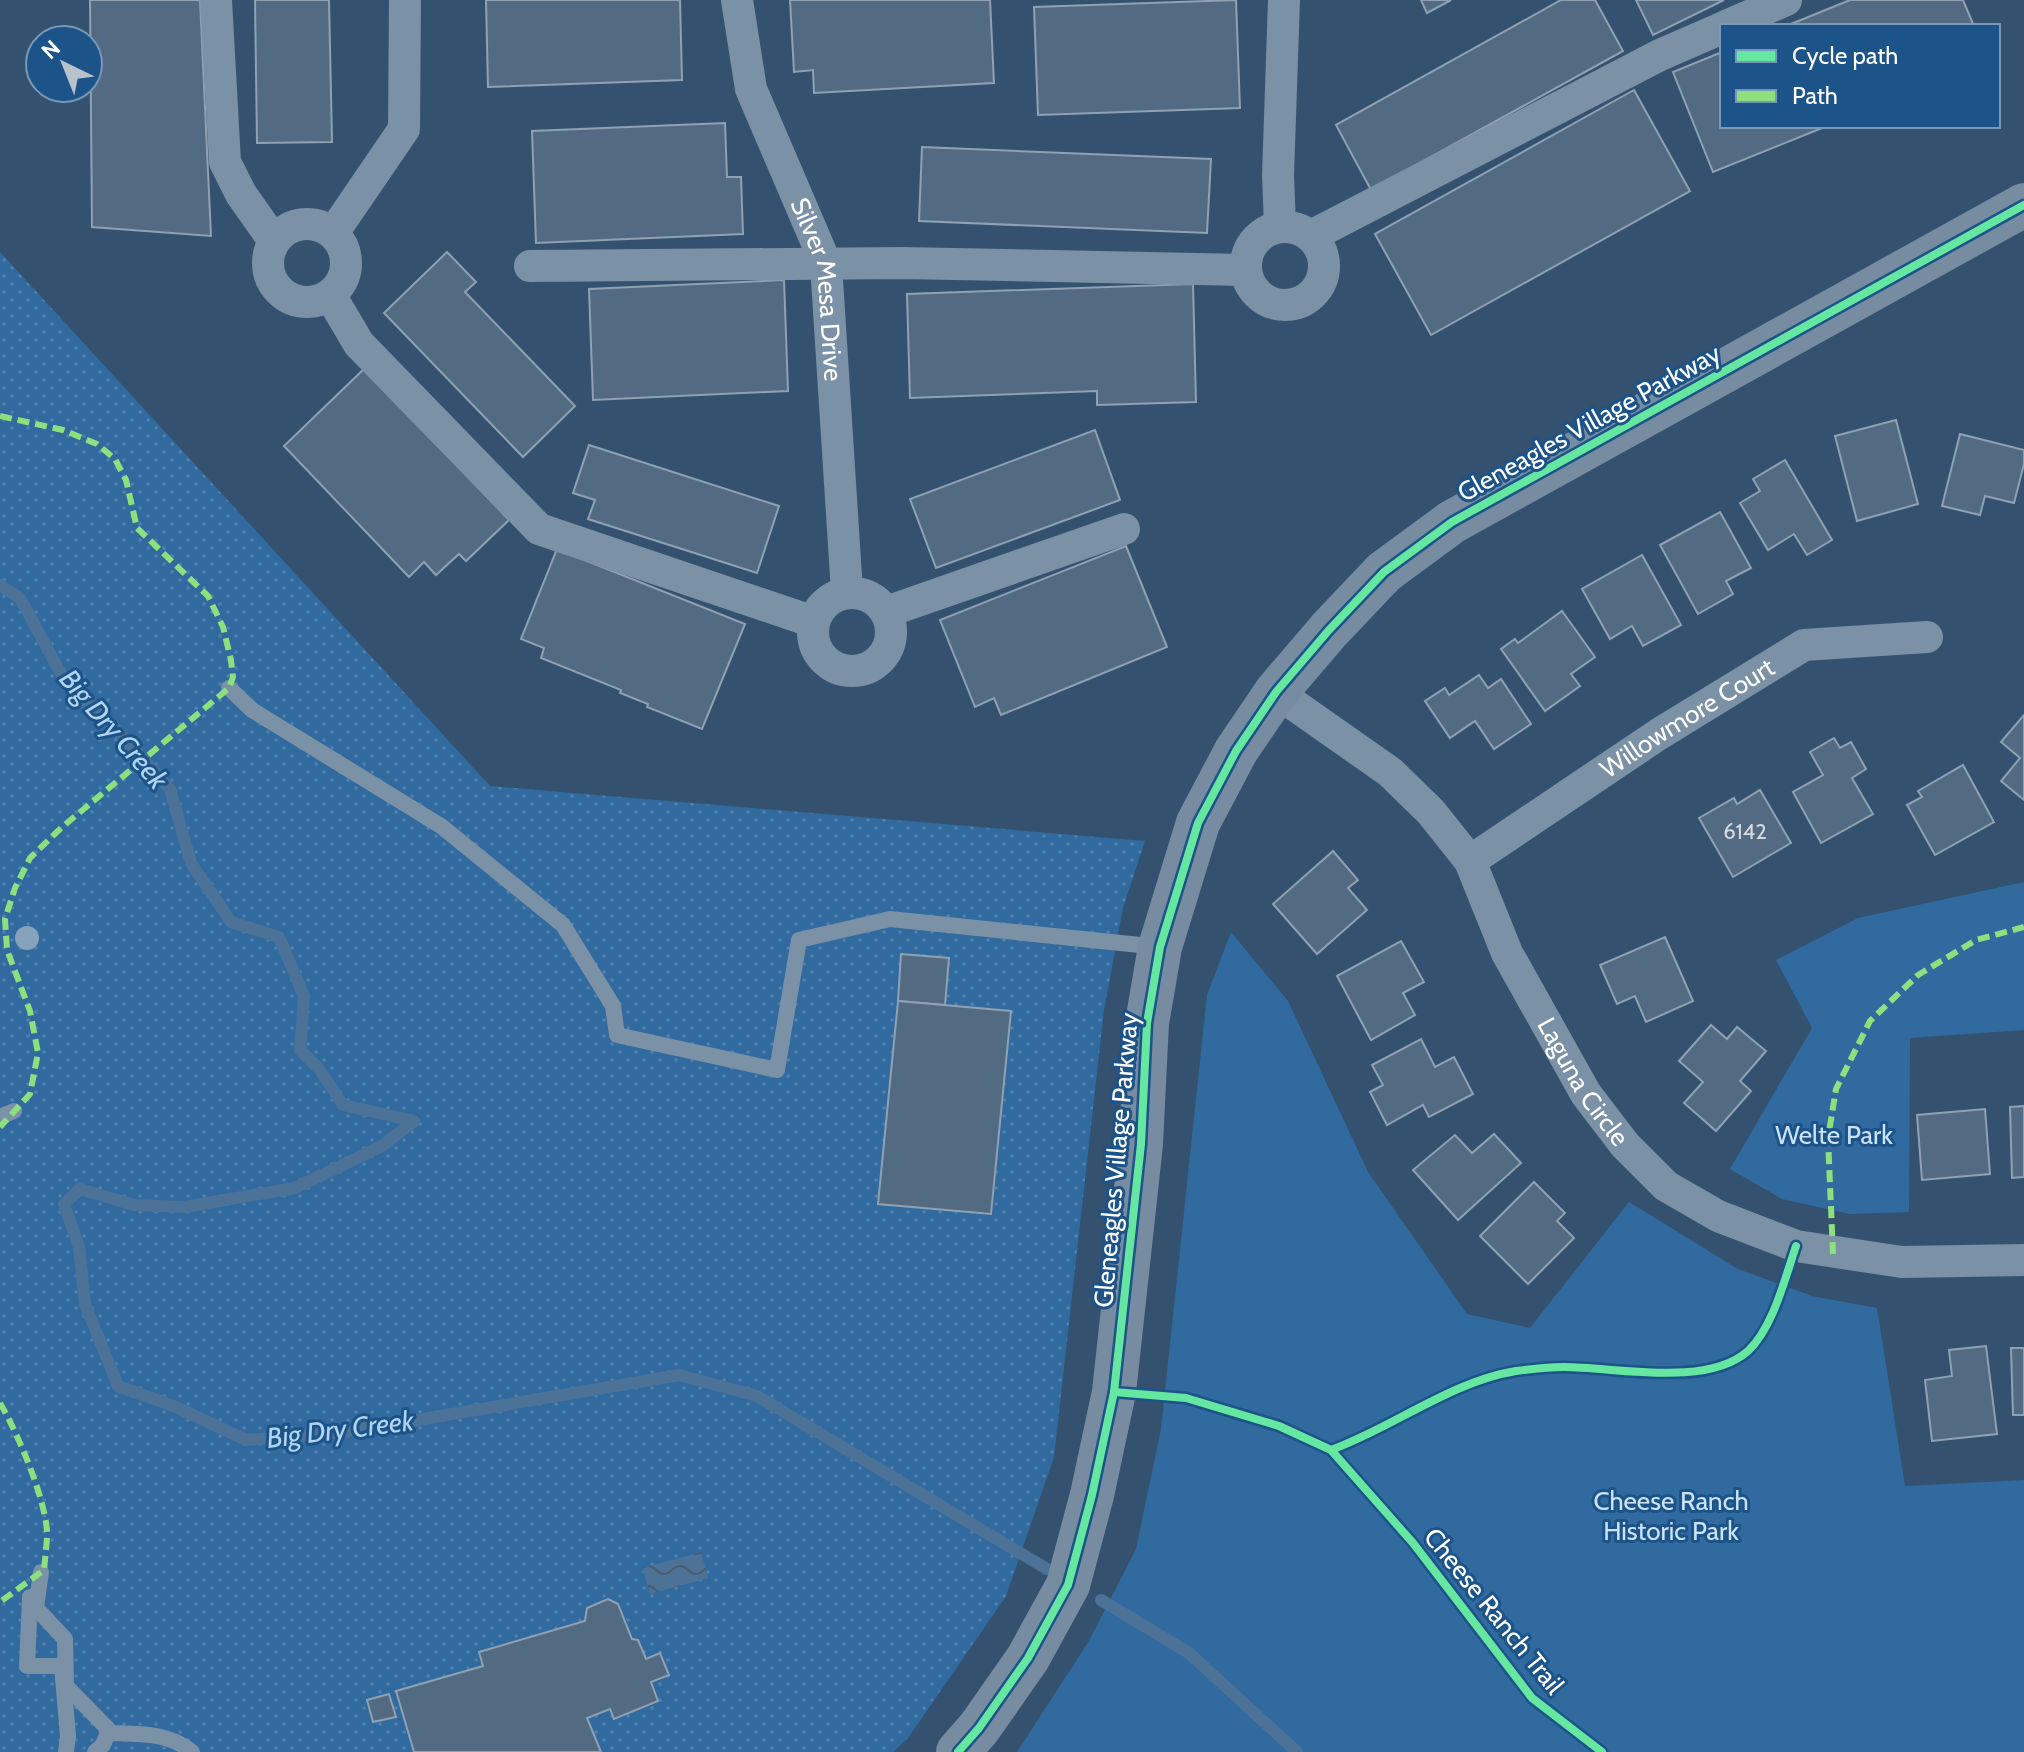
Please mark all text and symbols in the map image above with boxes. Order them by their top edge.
north arrow [24,24,104,104]
legend [1720,24,2000,128]
text: N [36,35,66,65]
text: Cycle path [1792,41,1898,70]
text: Path [1792,81,1838,110]
street label: Silver Mesa Drive [784,193,849,382]
street label: Gleneagles Village Parkway [1452,337,1726,509]
street label: Willowmore Court [1594,651,1780,785]
water label: Big Dry Creek [53,662,176,797]
house number: 6142 [1723,818,1767,845]
street label: Gleneagles Village Parkway [1087,1011,1145,1309]
street label: Laguna Circle [1530,1012,1636,1152]
park label: Welte Park [1775,1119,1893,1151]
water label: Big Dry Creek [265,1403,416,1455]
park label: Cheese Ranch Historic Park [1593,1485,1749,1547]
street label: Cheese Ranch Trail [1417,1521,1571,1701]

